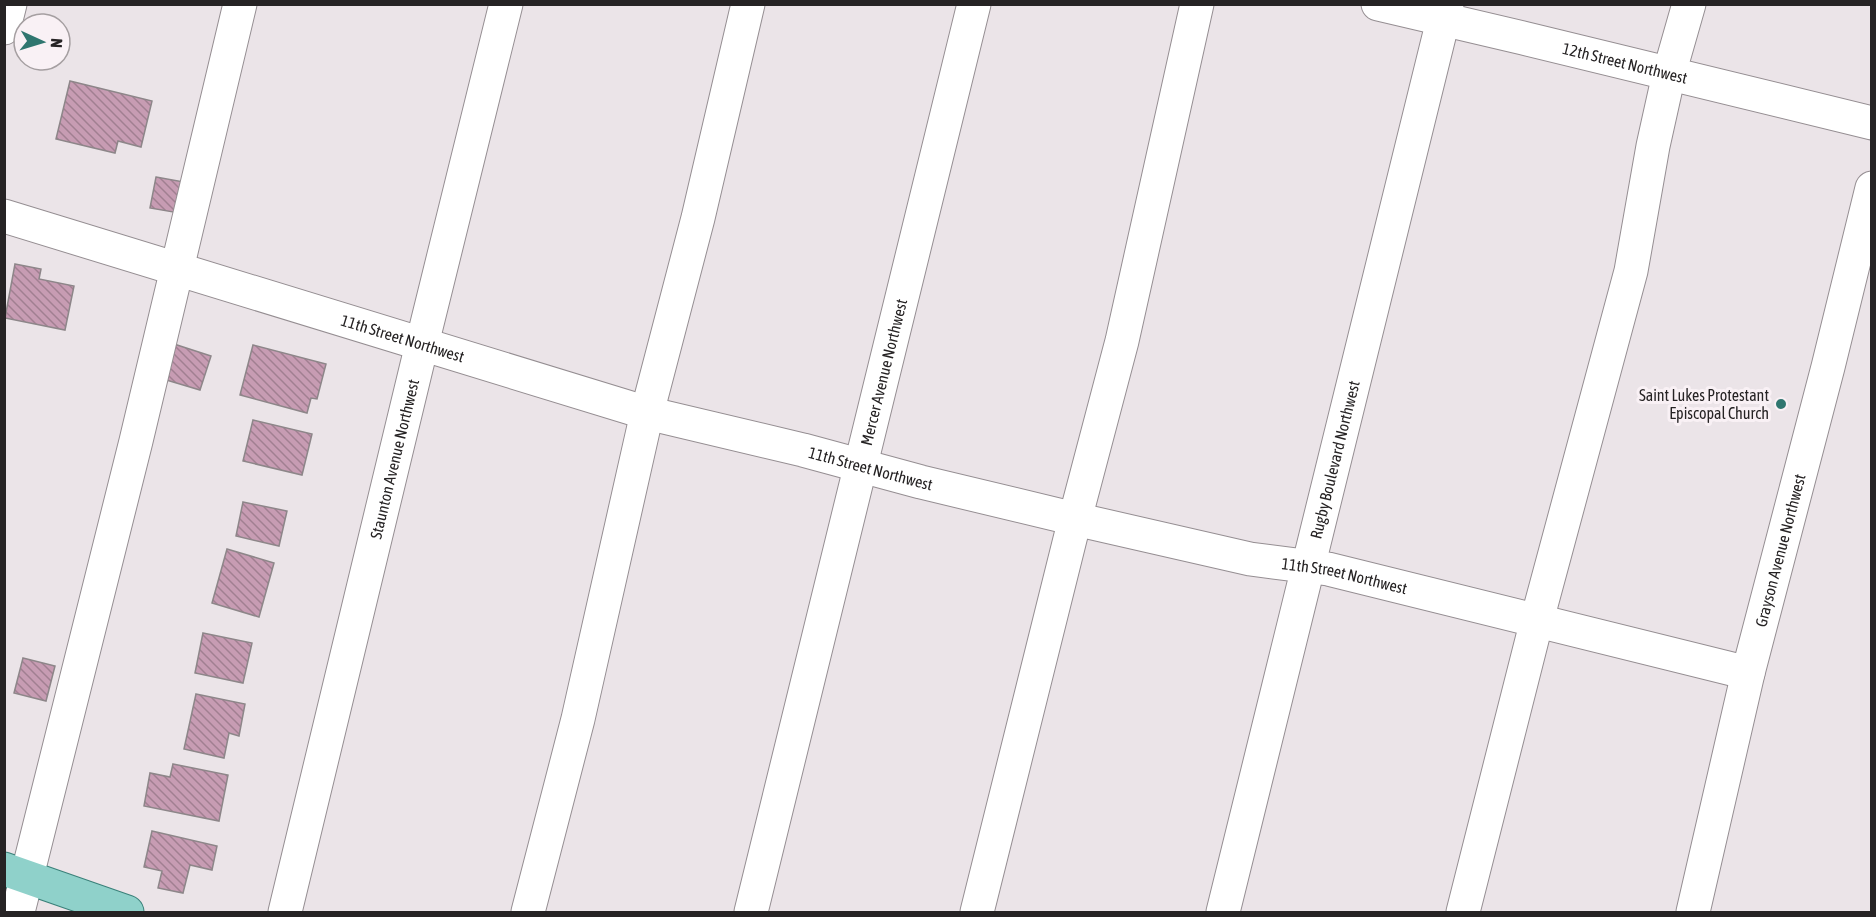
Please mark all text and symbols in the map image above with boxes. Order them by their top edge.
north arrow [12,12,72,72]
text: N [48,38,66,48]
street label: 12th Street Northwest [1561,39,1690,87]
street label: Mercer Avenue Northwest [857,297,910,447]
street label: 11th Street Northwest [339,311,467,366]
street label: Staunton Avenue Northwest [366,377,422,541]
street label: Rugby Boulevard Northwest [1306,378,1363,540]
place label: Saint Lukes Protestant Episcopal Church [1639,386,1769,423]
marker: Saint Lukes Protestant Episcopal Church [1774,397,1788,411]
street label: 11th Street Northwest [807,443,935,494]
street label: Grayson Avenue Northwest [1751,472,1809,629]
street label: 11th Street Northwest [1281,554,1409,597]

